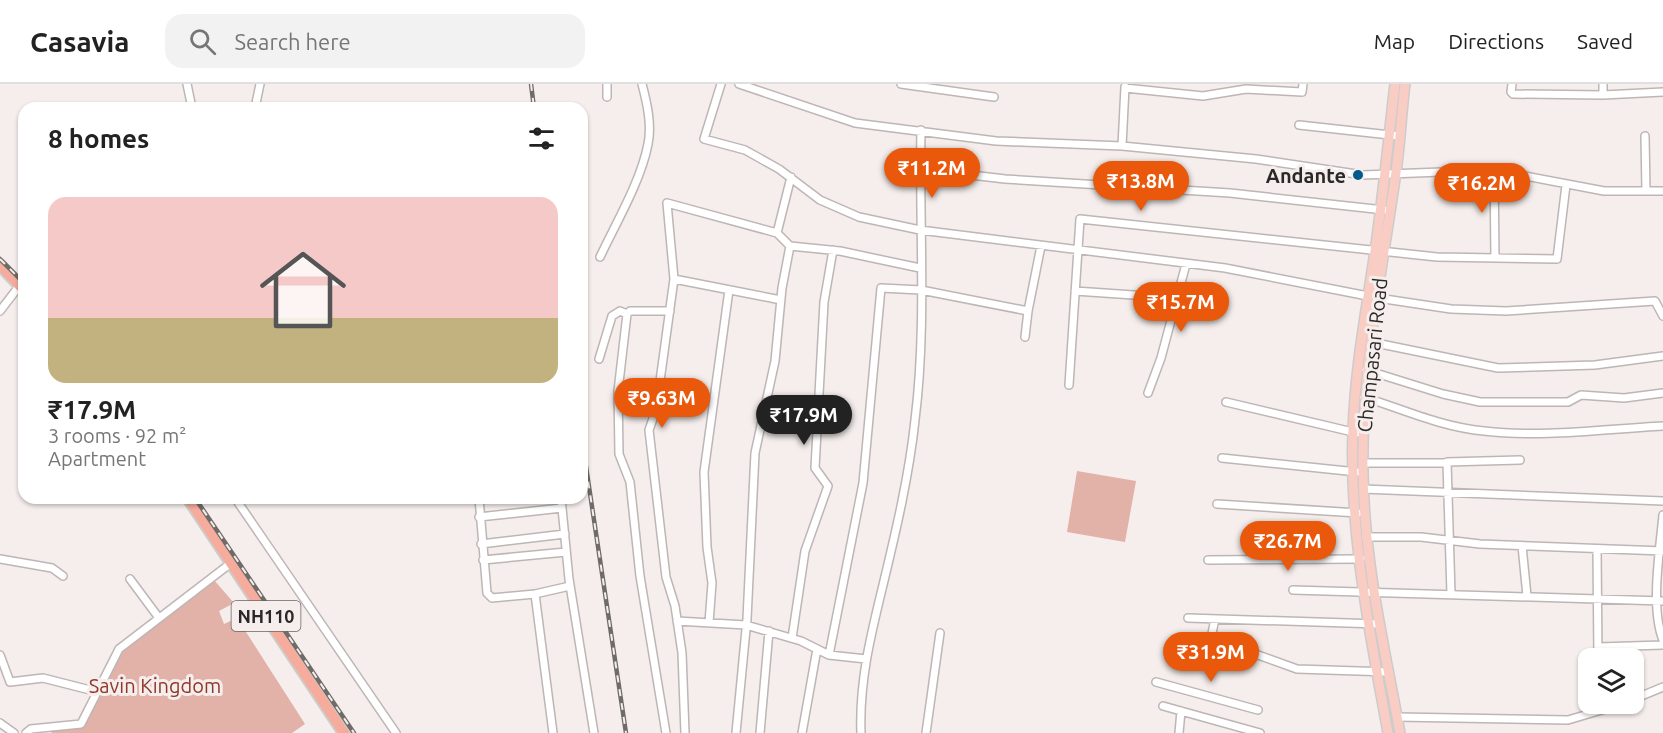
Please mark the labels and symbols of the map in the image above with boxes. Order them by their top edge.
pin: ₹11.2M [883,148,981,199]
pin: ₹13.8M [1092,161,1190,212]
pin: ₹16.2M [1433,163,1531,214]
place label: Andante [1266,164,1346,187]
marker: Andante [1351,168,1365,182]
street label: Champasari Road [1352,277,1392,433]
pin: ₹15.7M [1132,282,1230,333]
pin: ₹9.63M [613,378,711,429]
pin: ₹17.9M [755,395,853,446]
pin: ₹26.7M [1239,521,1337,572]
road number: NH110 [232,601,300,631]
pin: ₹31.9M [1162,632,1260,683]
park label: Savin Kingdom [89,674,221,697]

